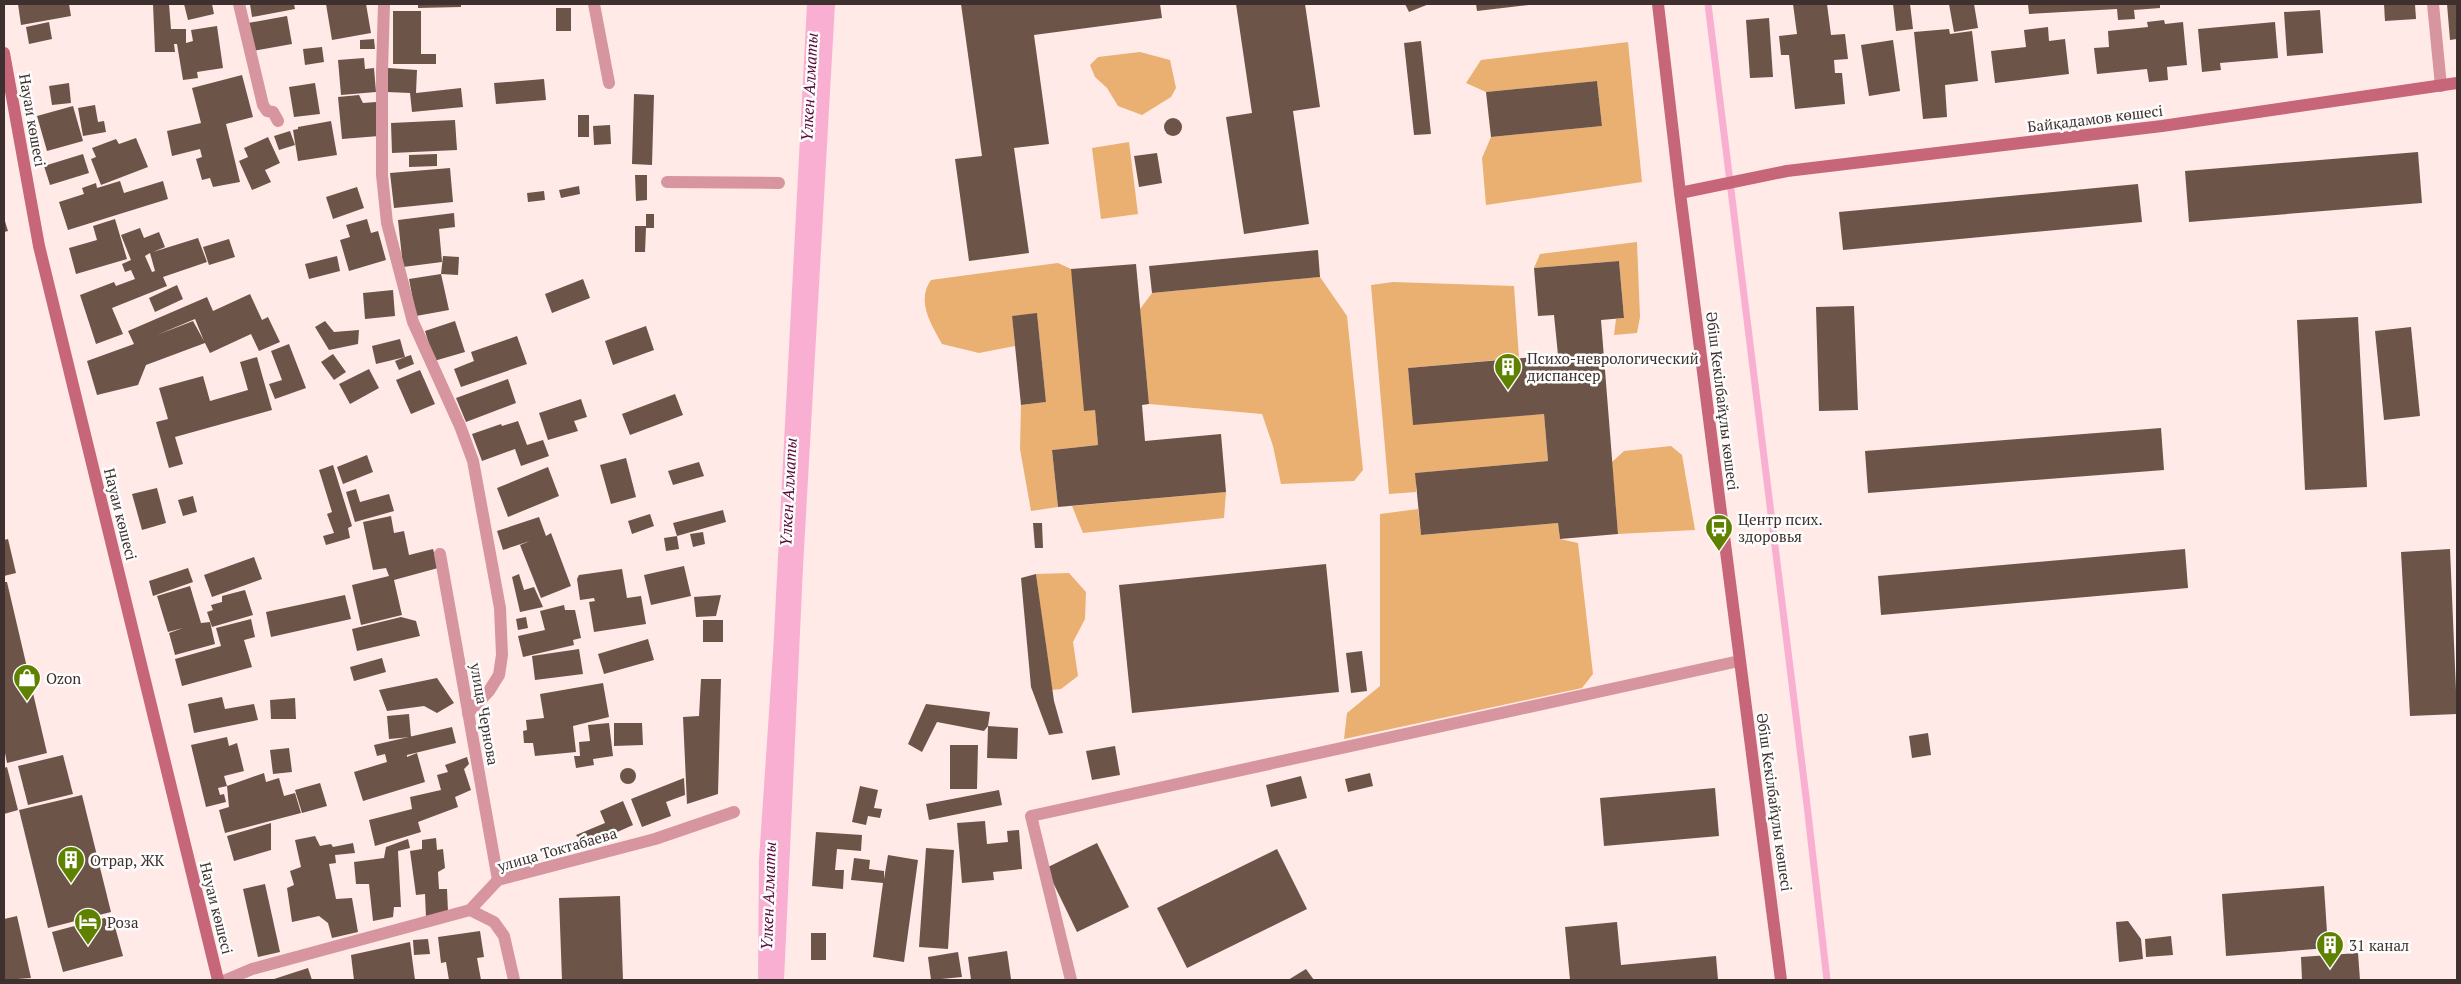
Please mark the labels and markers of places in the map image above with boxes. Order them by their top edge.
place label: Психо-неврологический диспансер [1527,348,1699,385]
building icon: Психо-неврологический диспансер [1493,352,1523,391]
place label: Центр псих. здоровья [1738,509,1823,546]
bus stop icon: Центр псих. здоровья [1704,513,1734,552]
shop icon: Ozon [12,663,42,702]
place label: Ozon [46,668,81,688]
building icon: Отрар, ЖК [56,845,86,884]
place label: Отрар, ЖК [90,850,165,870]
hotel icon: Роза [73,907,103,946]
place label: Роза [107,912,139,932]
building icon: 31 канал [2315,930,2345,969]
place label: 31 канал [2349,935,2409,955]

